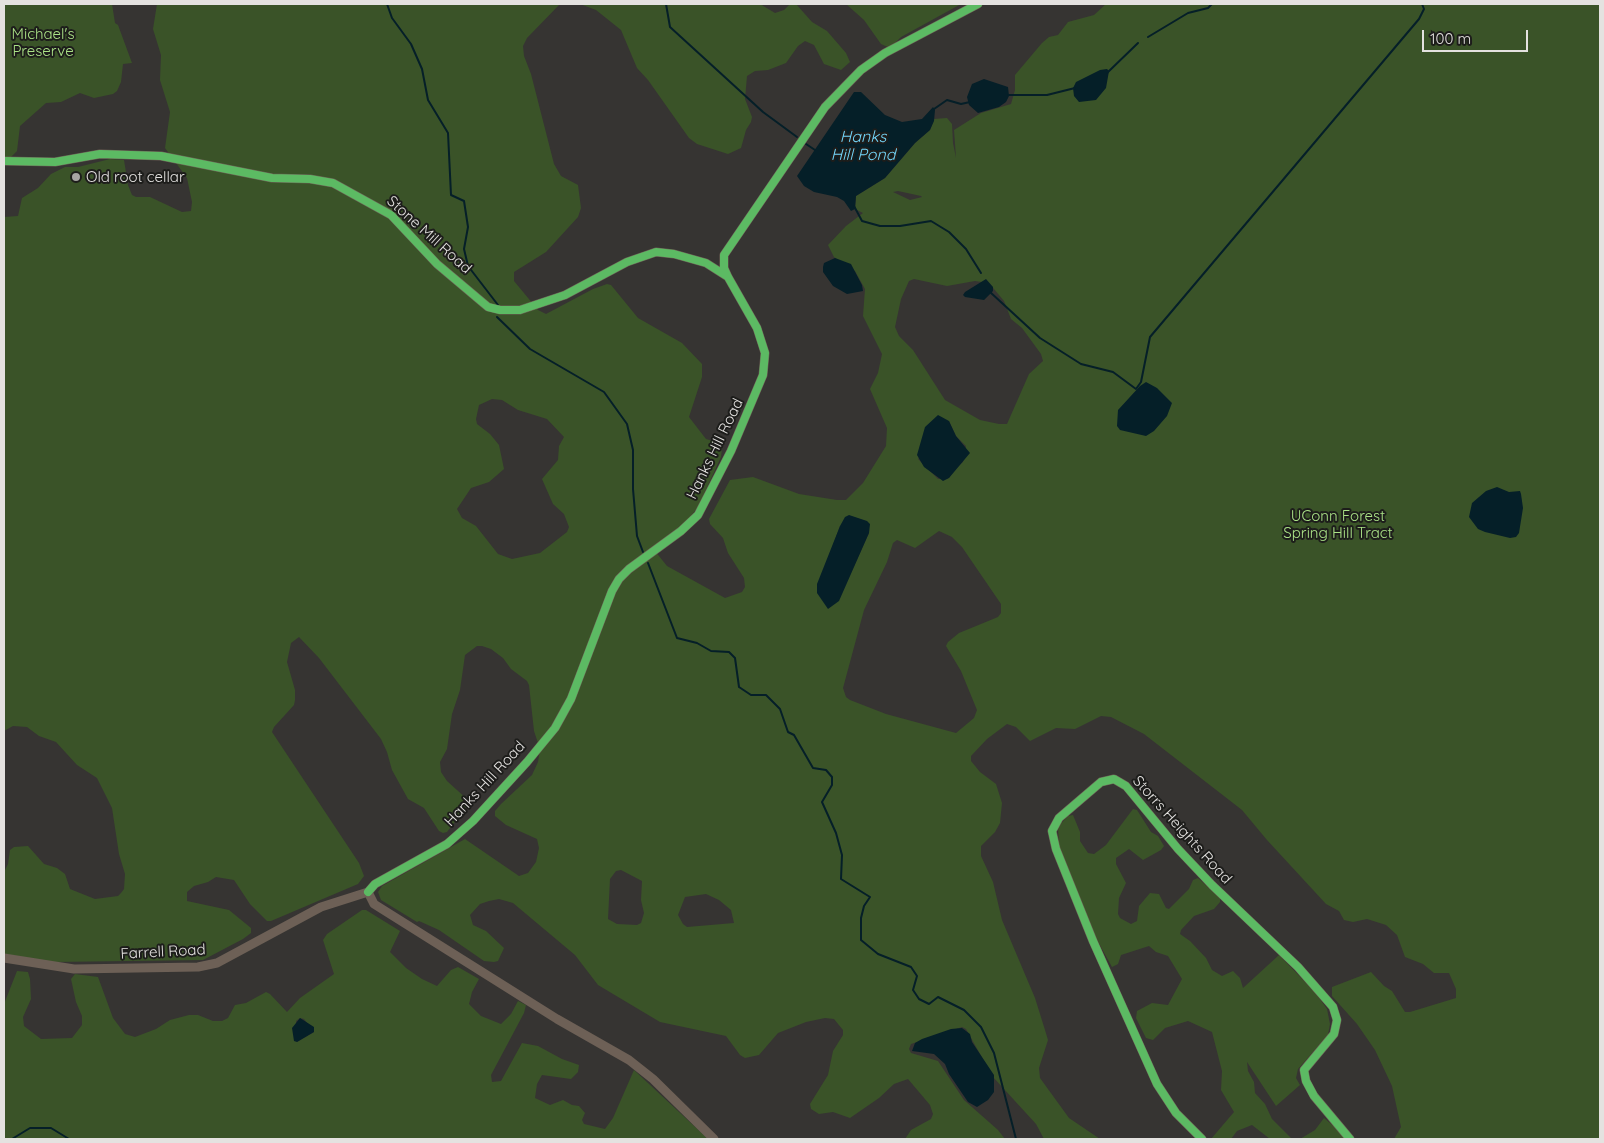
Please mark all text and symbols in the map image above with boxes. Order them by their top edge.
scale bar [1424,20,1530,52]
park label: Michael's Preserve [12,25,74,60]
text: 100 m [1430,29,1471,48]
water label: Hanks Hill Pond [831,127,895,165]
place label: Old root cellar [86,168,185,186]
marker: Old root cellar [70,171,82,183]
street label: Stone Mill Road [383,192,475,278]
street label: Hanks Hill Road [683,396,747,502]
park label: UConn Forest Spring Hill Tract [1283,507,1393,542]
street label: Hanks Hill Road [441,738,529,830]
street label: Storrs Heights Road [1129,772,1235,888]
street label: Farrell Road [120,941,206,963]

